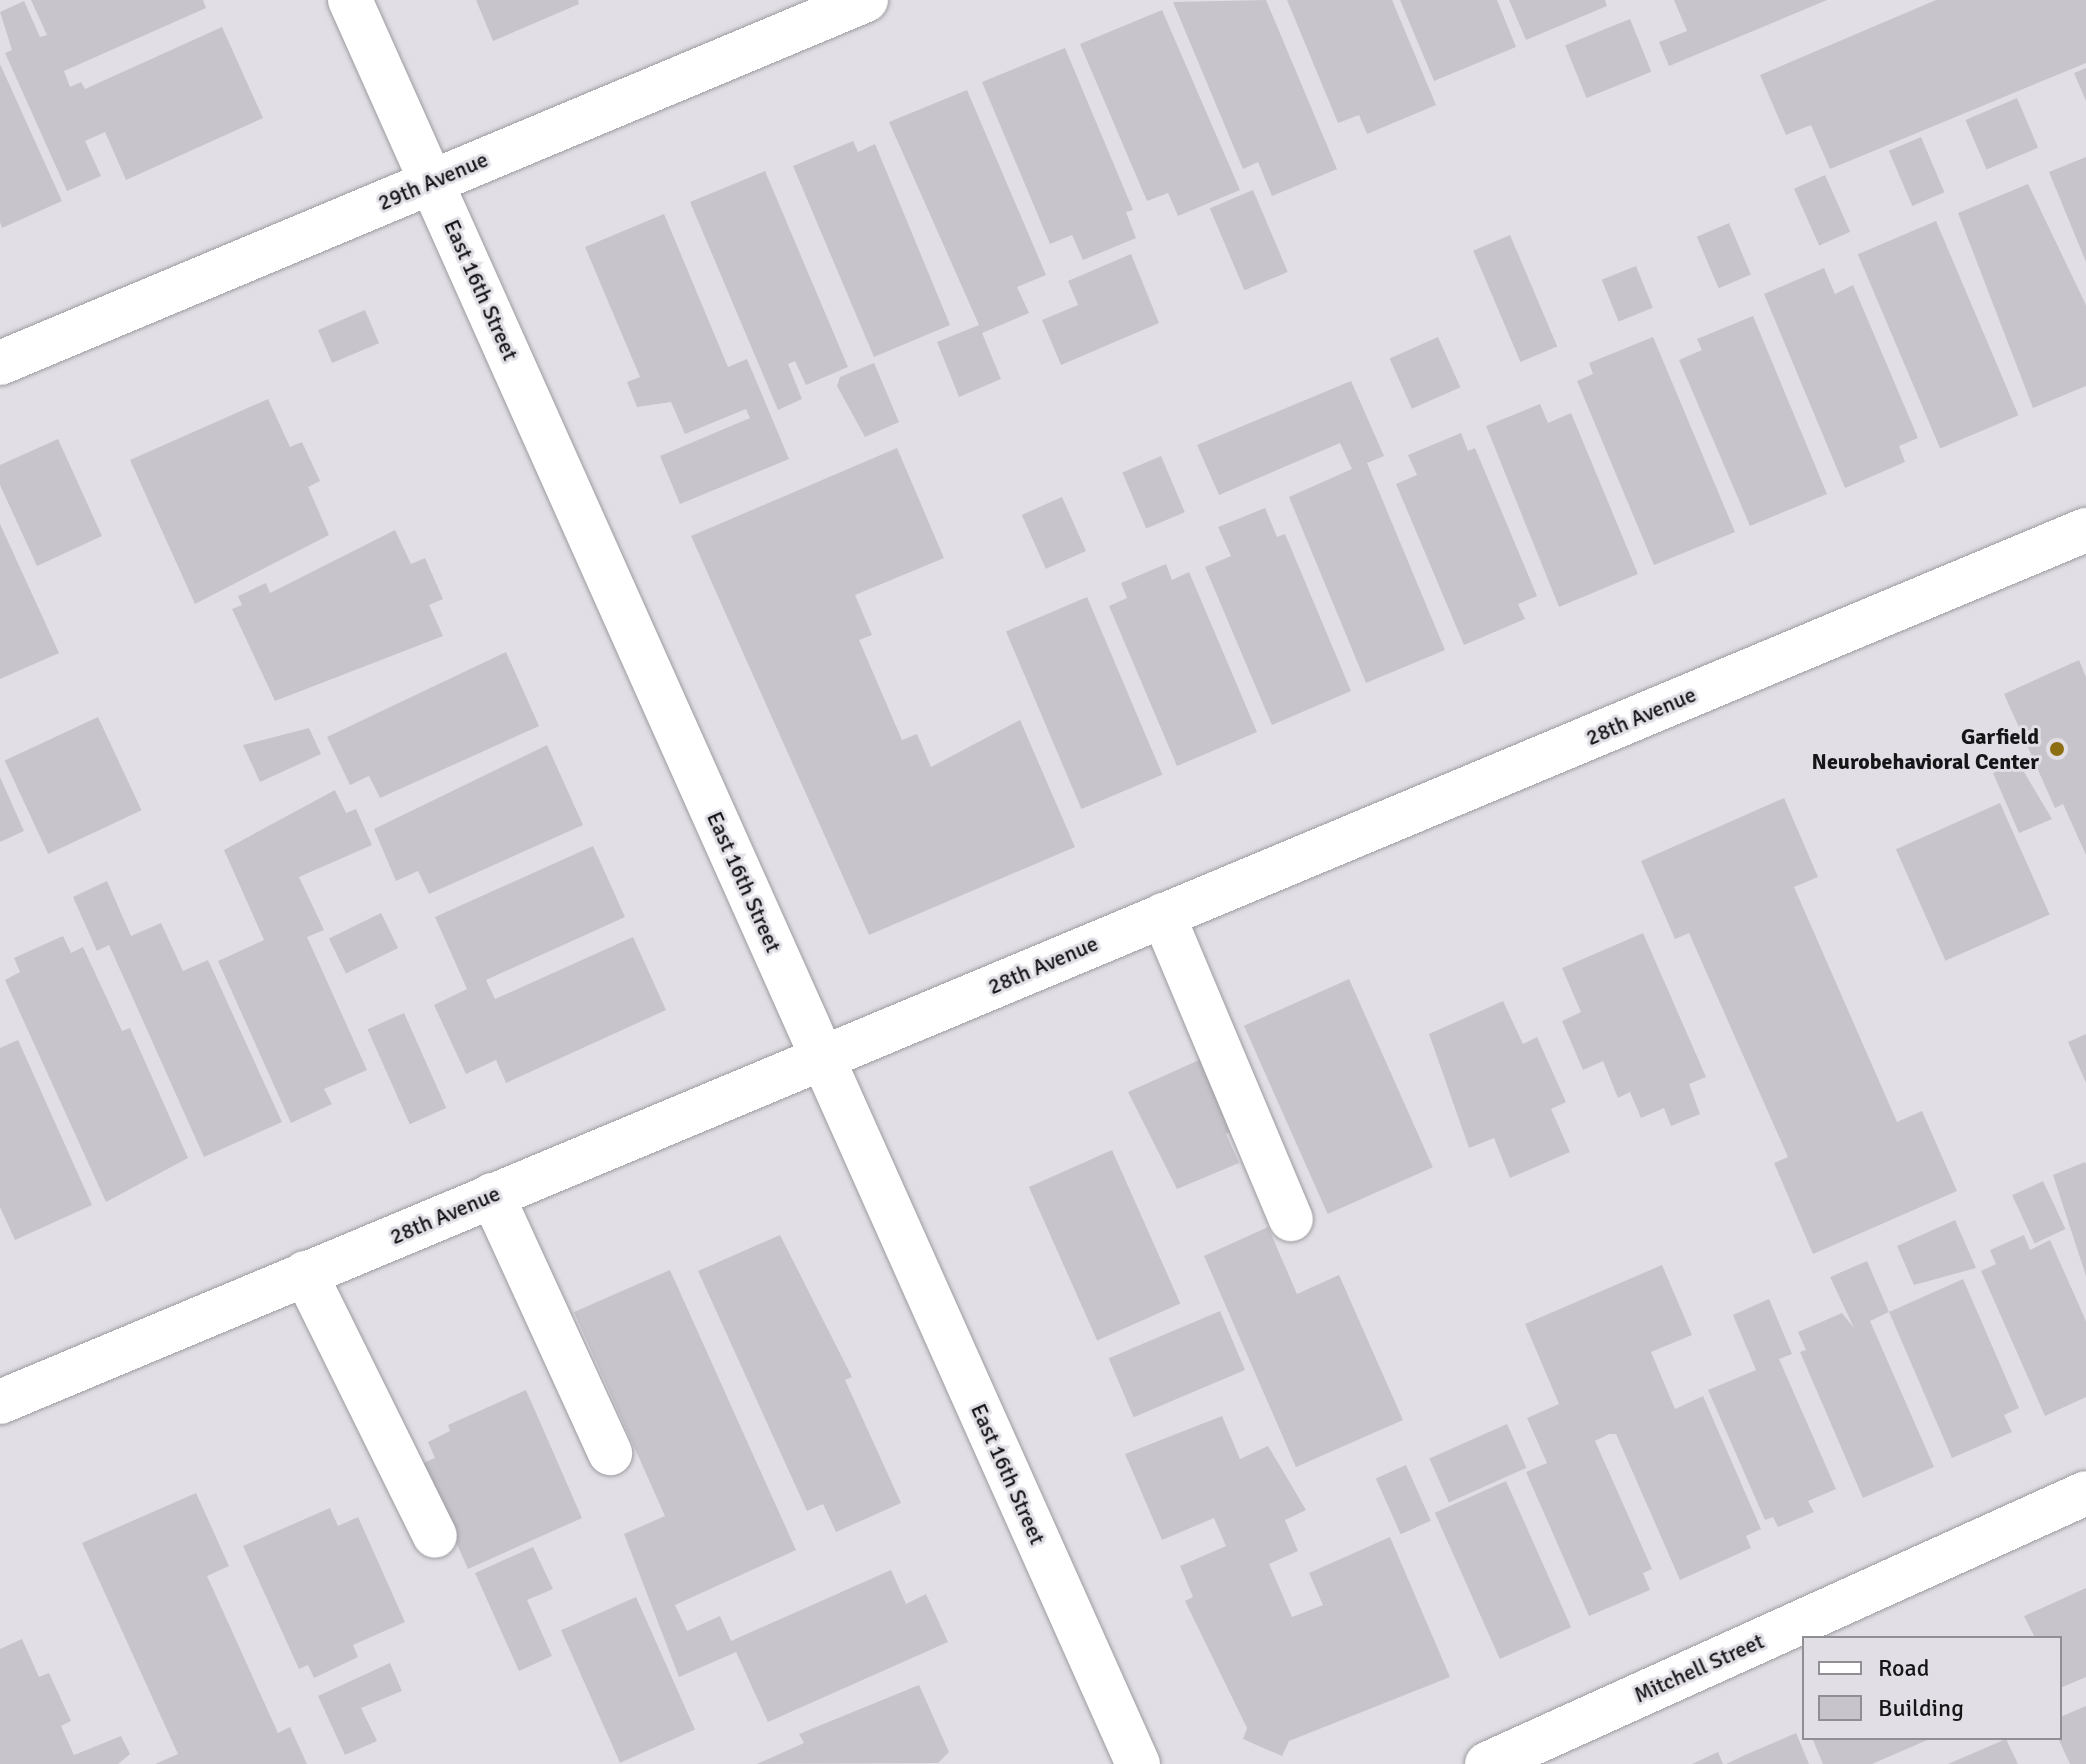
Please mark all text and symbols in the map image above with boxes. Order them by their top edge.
street label: 29th Avenue [374,146,492,216]
street label: East 16th Street [438,216,524,364]
street label: 28th Avenue [1582,681,1700,751]
place label: Garfield Neurobehavioral Center [1812,723,2039,774]
marker: Garfield Neurobehavioral Center [2046,738,2068,760]
street label: East 16th Street [701,808,787,956]
street label: 28th Avenue [984,930,1102,1000]
street label: 28th Avenue [386,1180,504,1250]
street label: East 16th Street [965,1400,1051,1548]
street label: Mitchell Street [1630,1628,1768,1708]
legend [1802,1636,2062,1740]
text: Road [1878,1653,1929,1683]
text: Building [1878,1693,1964,1723]

